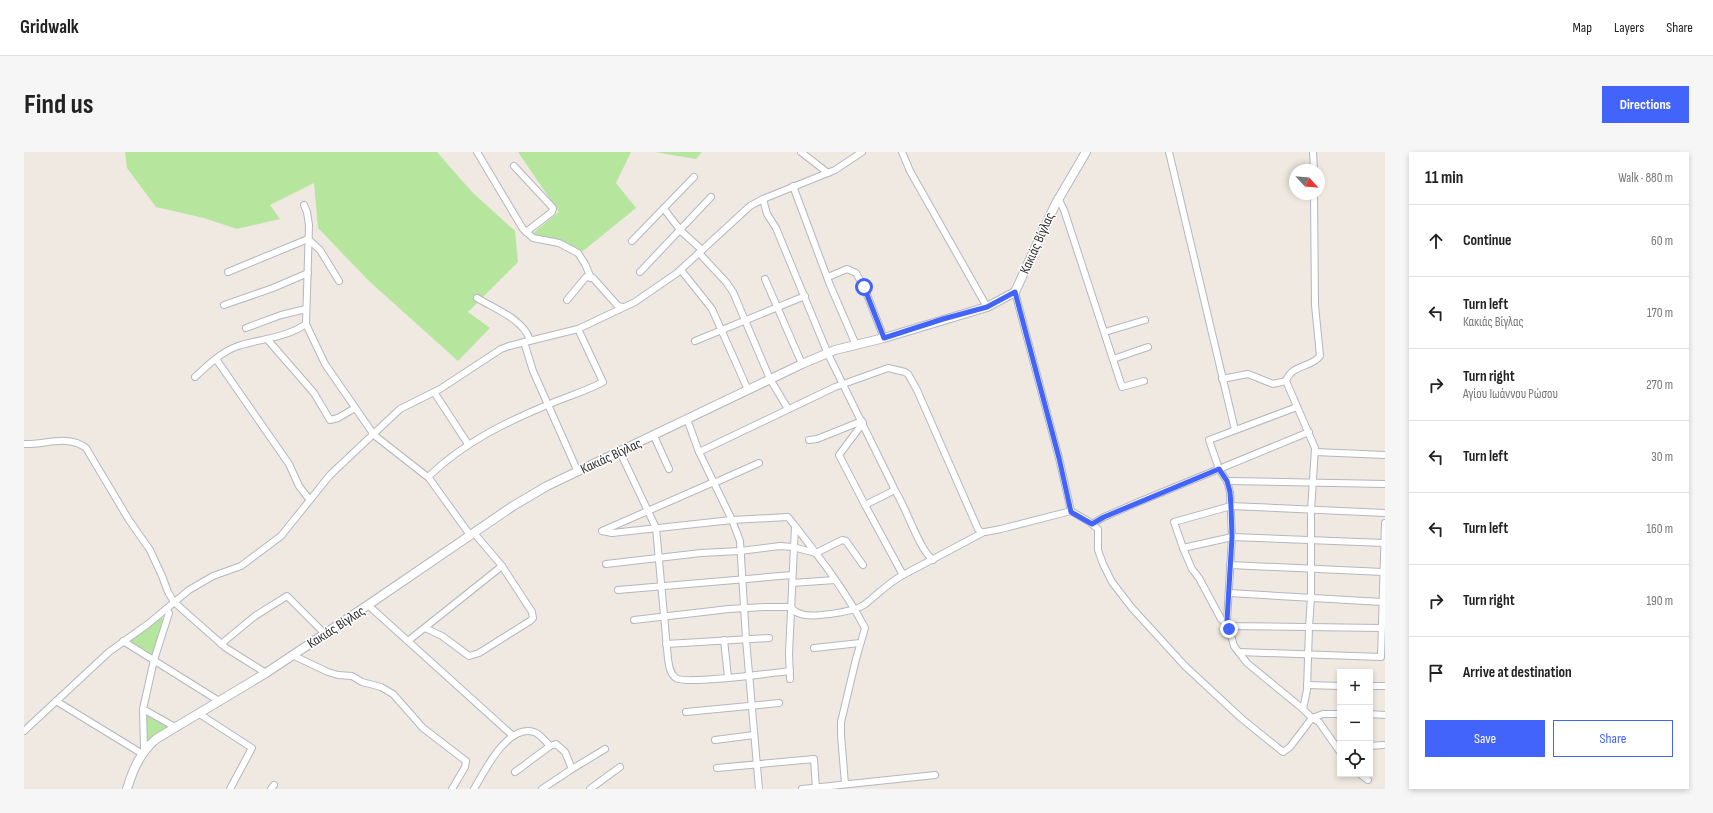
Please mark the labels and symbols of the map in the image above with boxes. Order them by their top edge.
north arrow [1289,164,1325,200]
street label: Κακιάς Βίγλας [1016,210,1058,276]
route start [855,278,873,296]
street label: Κακιάς Βίγλας [578,434,644,478]
street label: Κακιάς Βίγλας [304,602,368,652]
route end [1220,620,1238,638]

